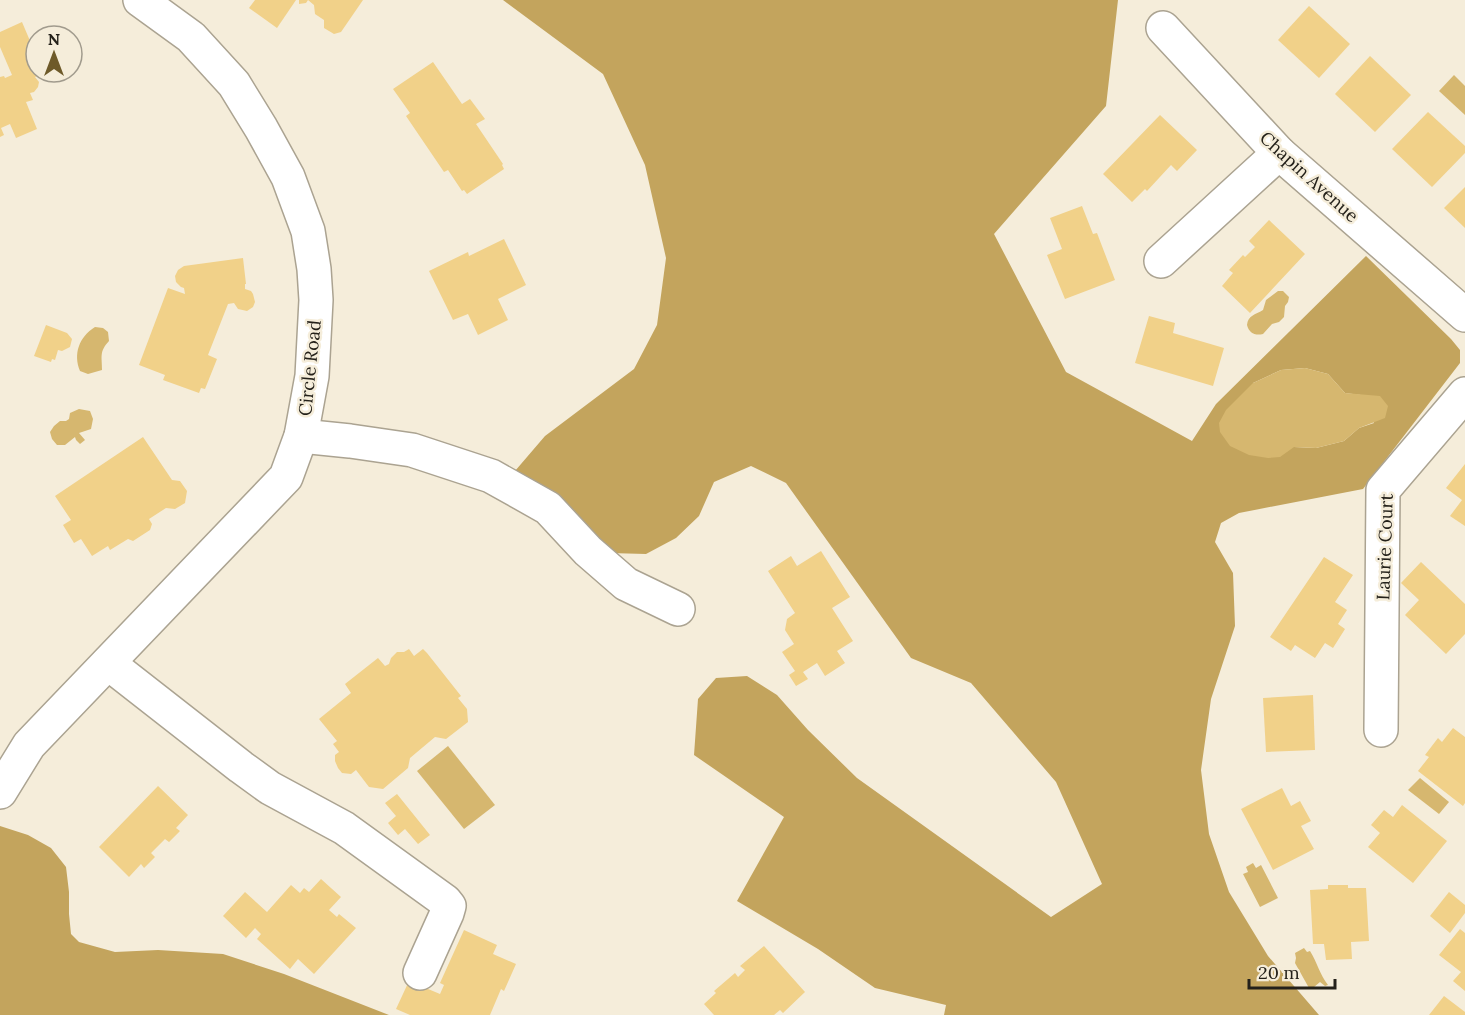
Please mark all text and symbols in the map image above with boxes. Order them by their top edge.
north arrow [24,24,84,84]
text: N [48,29,60,49]
street label: Chapin Avenue [1255,126,1364,227]
street label: Circle Road [293,319,326,417]
street label: Laurie Court [1371,493,1398,601]
scale bar [1249,952,1334,990]
text: 20 m [1258,961,1300,984]

